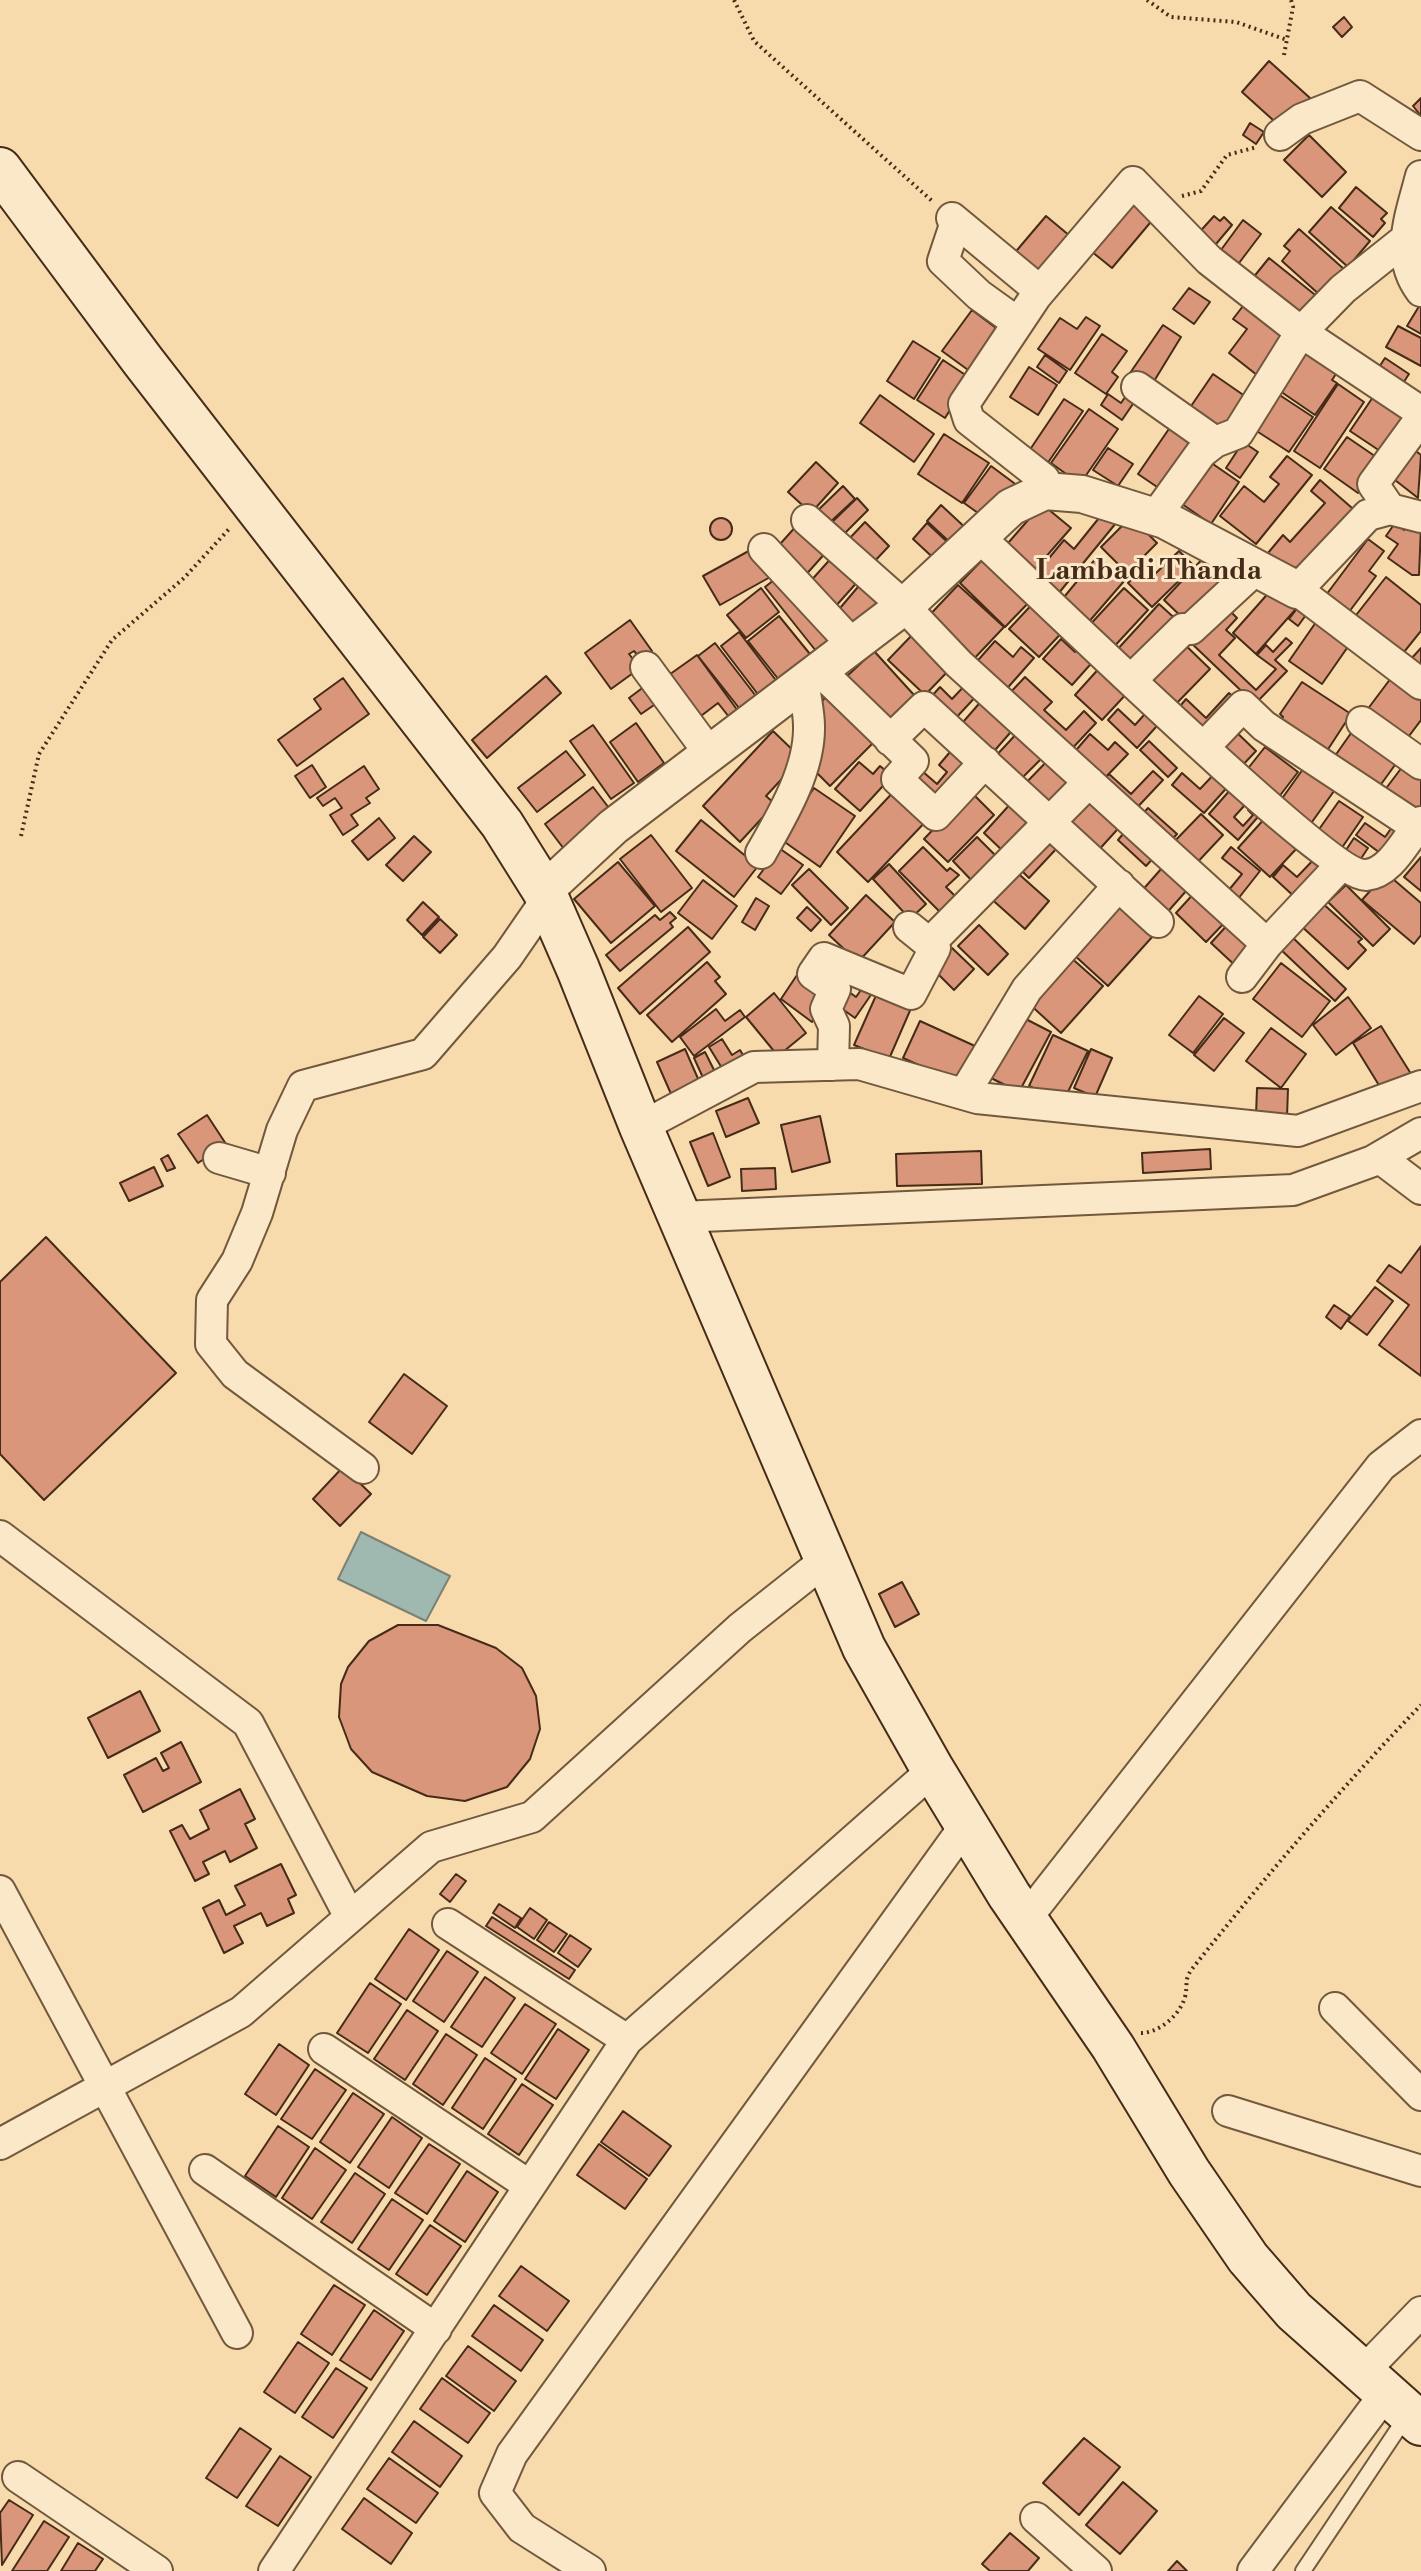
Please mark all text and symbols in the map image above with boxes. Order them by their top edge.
district label: Lambadi Thanda [1036,555,1262,589]

